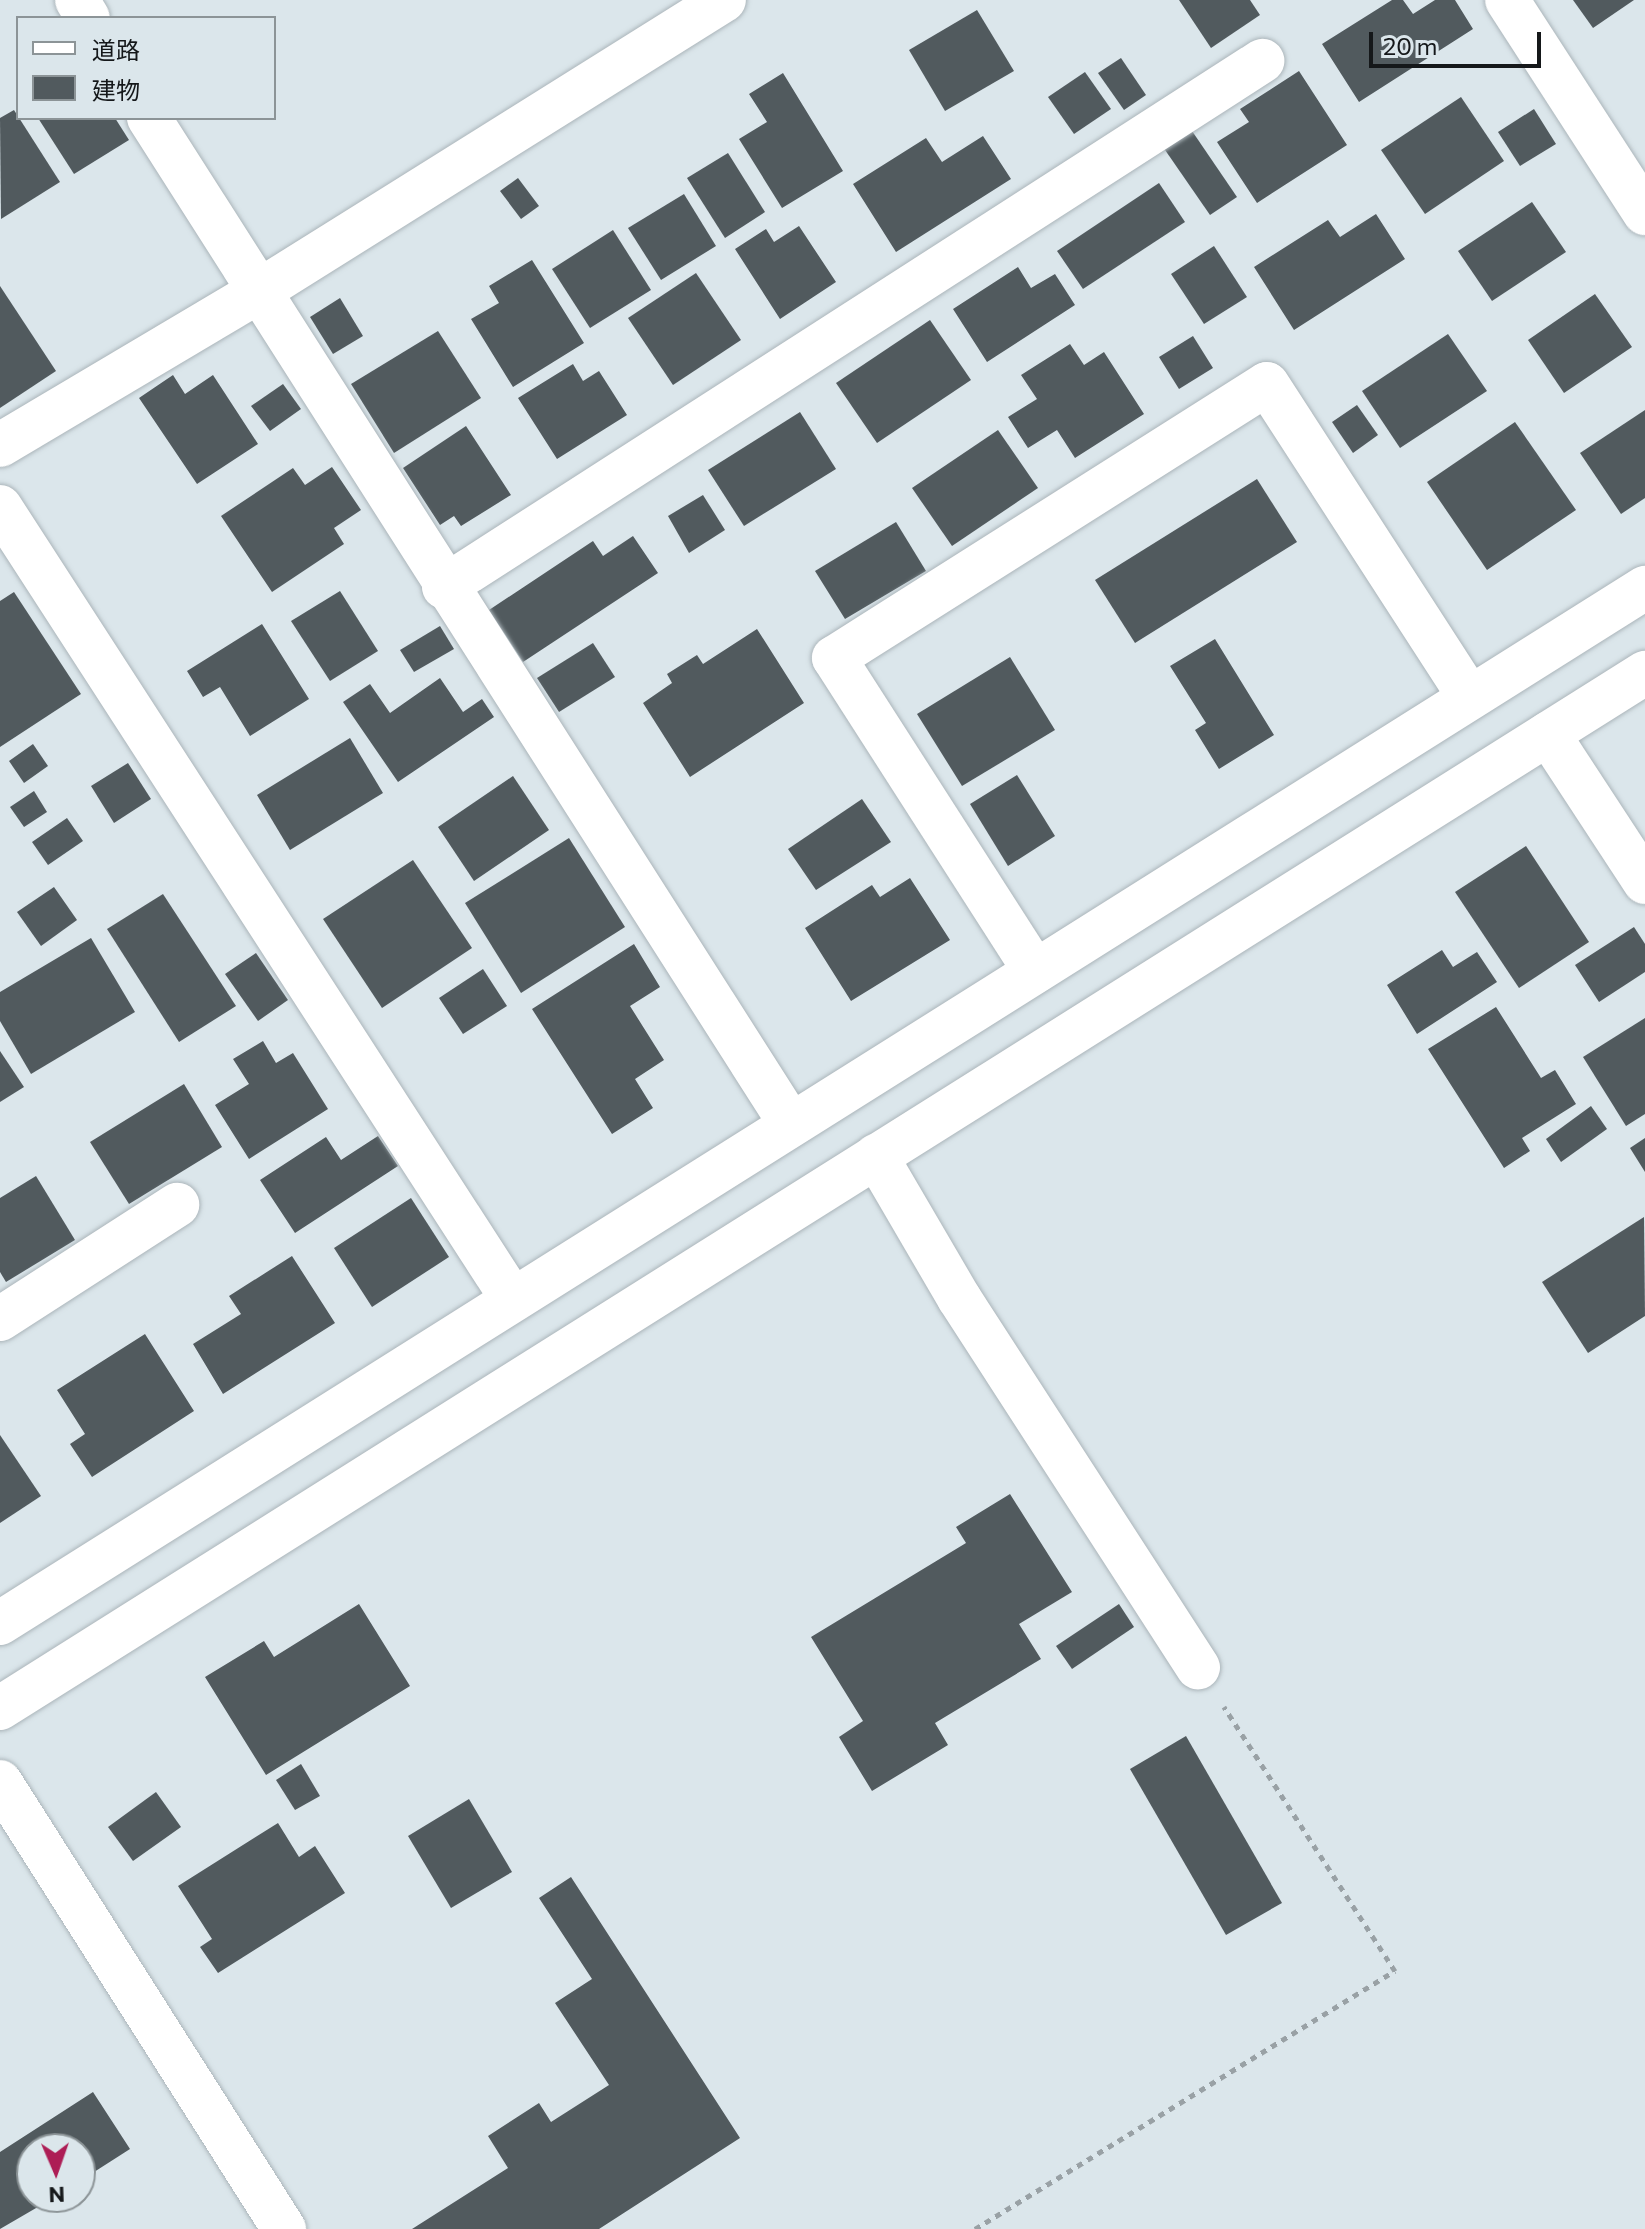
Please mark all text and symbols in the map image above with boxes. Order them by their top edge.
legend [16,16,276,120]
scale bar [1373,16,1545,66]
text: 20 m [1383,31,1437,60]
text: 道路 [92,35,140,64]
text: 建物 [92,75,140,104]
north arrow [16,2133,96,2213]
text: N [48,2182,66,2209]

